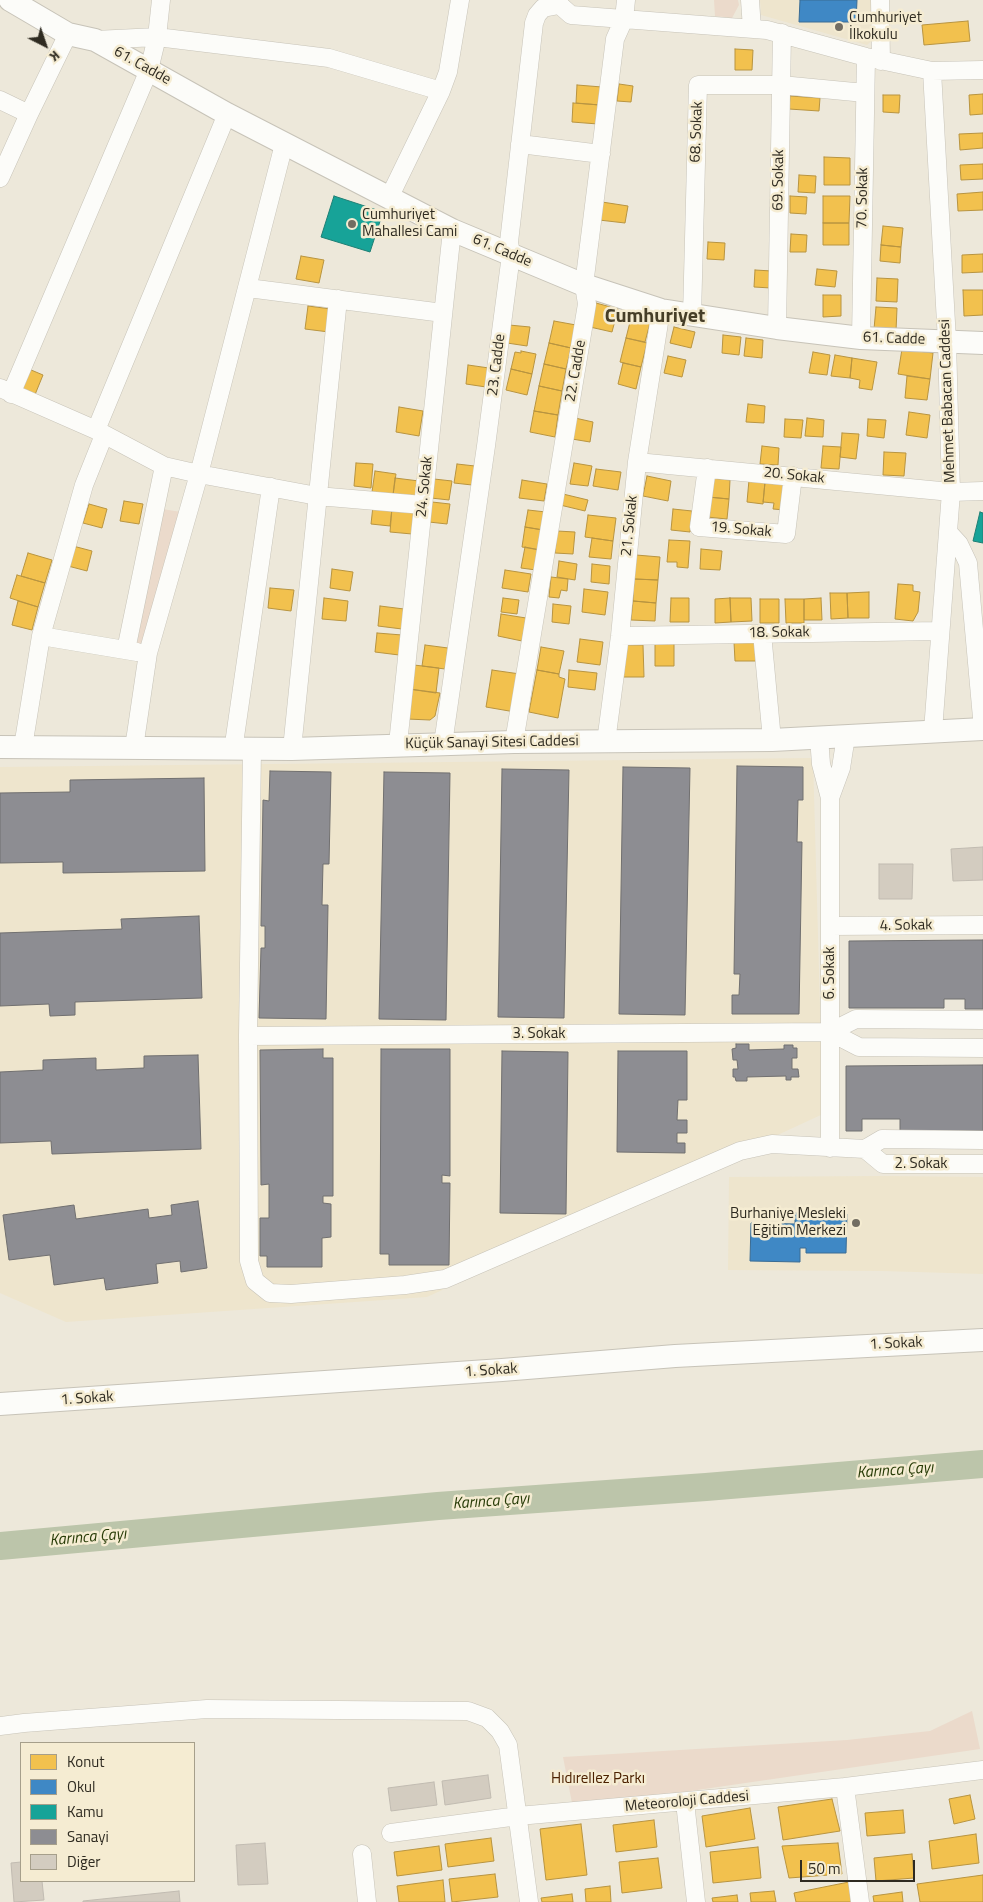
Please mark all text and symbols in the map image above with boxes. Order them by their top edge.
place label: Cumhuriyet İlkokulu [849,9,922,44]
north arrow [20,20,70,70]
marker: Cumhuriyet İlkokulu [833,21,845,33]
street label: 61. Cadde [110,43,174,89]
text: K [45,46,65,67]
street label: 68. Sokak [687,101,707,163]
street label: 69. Sokak [769,149,789,211]
street label: 70. Sokak [853,167,873,229]
place label: Cumhuriyet Mahallesi Cami [362,206,457,241]
marker: Cumhuriyet Mahallesi Cami [346,218,358,230]
street label: 61. Cadde [470,231,534,271]
district label: Cumhuriyet [605,305,705,329]
street label: Mehmet Babacan Caddesi [936,319,960,483]
street label: 61. Cadde [862,329,926,349]
street label: 23. Cadde [484,333,510,397]
street label: 22. Cadde [562,339,590,403]
street label: 24. Sokak [413,456,437,518]
street label: 20. Sokak [763,464,825,488]
street label: 21. Sokak [618,495,642,557]
street label: 19. Sokak [710,518,772,542]
street label: 18. Sokak [748,623,810,643]
street label: Küçük Sanayi Sitesi Caddesi [405,732,579,754]
street label: 4. Sokak [879,917,933,935]
street label: 6. Sokak [821,947,839,999]
street label: 3. Sokak [513,1025,565,1043]
street label: 2. Sokak [895,1155,947,1173]
place label: Burhaniye Mesleki Eğitim Merkezi [730,1205,846,1240]
marker: Burhaniye Mesleki Eğitim Merkezi [850,1217,862,1229]
street label: 1. Sokak [869,1334,923,1354]
street label: 1. Sokak [464,1360,518,1382]
street label: 1. Sokak [60,1388,114,1410]
water label: Karınca Çayı [856,1459,934,1483]
water label: Karınca Çayı [452,1490,530,1514]
water label: Karınca Çayı [49,1525,127,1551]
legend [20,1742,195,1882]
text: Konut [67,1750,105,1773]
park label: Hıdırellez Parkı [551,1770,645,1788]
text: Okul [67,1775,96,1798]
street label: Meteoroloji Caddesi [624,1788,750,1816]
text: Kamu [67,1800,104,1823]
text: Sanayi [67,1825,109,1848]
text: Diğer [67,1850,100,1873]
scale bar [803,1850,918,1882]
text: 50 m [808,1857,841,1880]

